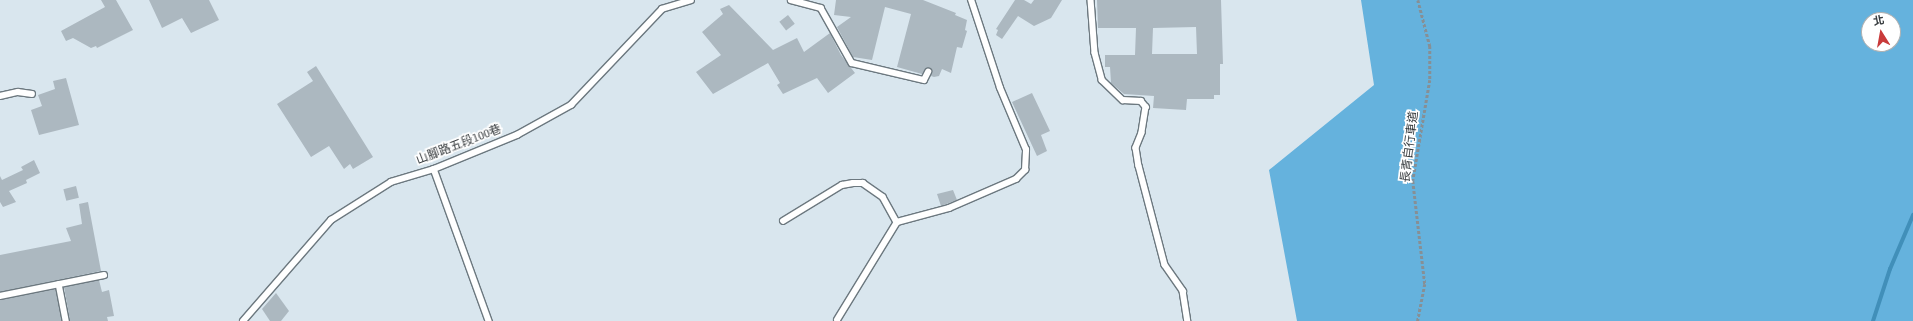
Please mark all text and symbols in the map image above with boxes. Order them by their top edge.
north arrow [1861,12,1901,52]
text: 北 [1872,12,1886,29]
street label: 長青自行車道 [1398,110,1422,184]
street label: 山腳路五段100巷 [414,122,504,168]

